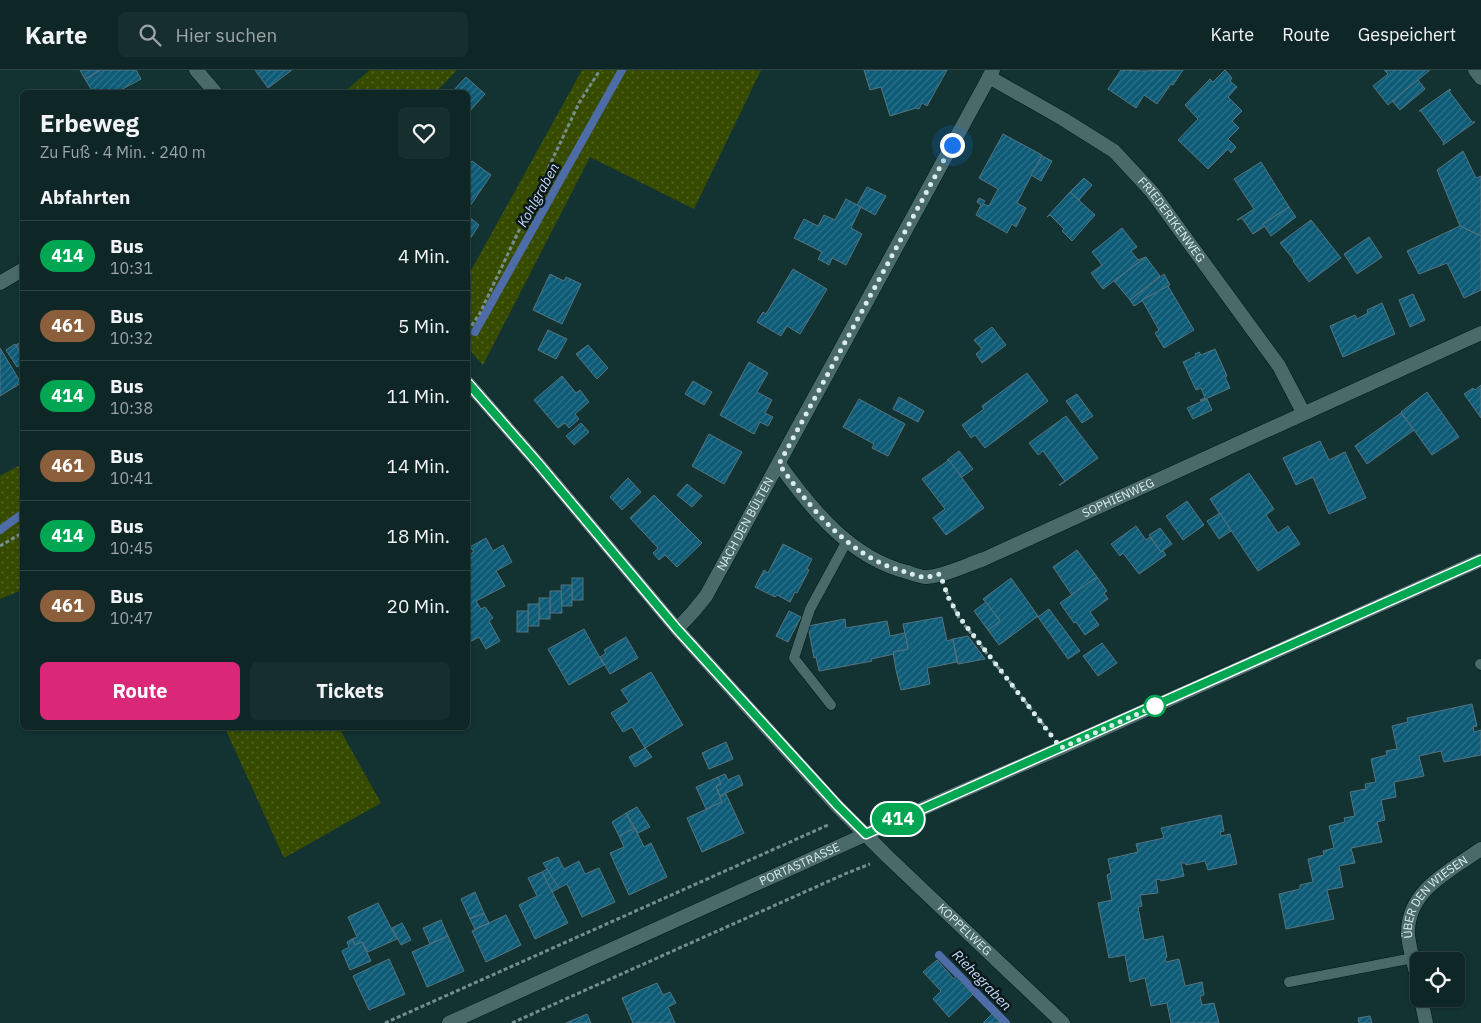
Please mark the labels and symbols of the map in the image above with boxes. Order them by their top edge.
your location [940,133,965,158]
water label: Kohlgraben [513,160,563,230]
street label: FRIEDERIKENWEG [1135,174,1209,265]
street label: NACH DEN BÜLTEN [713,474,777,573]
street label: SOPHIENWEG [1079,475,1156,520]
unlabelled marker [1144,695,1166,717]
line badge: 414 [869,803,927,835]
street label: PORTASTRASSE [757,839,842,889]
street label: ÜBER DEN WIESEN [1400,852,1470,939]
street label: KOPPELWEG [935,900,995,958]
water label: Riehegraben [948,946,1016,1014]

